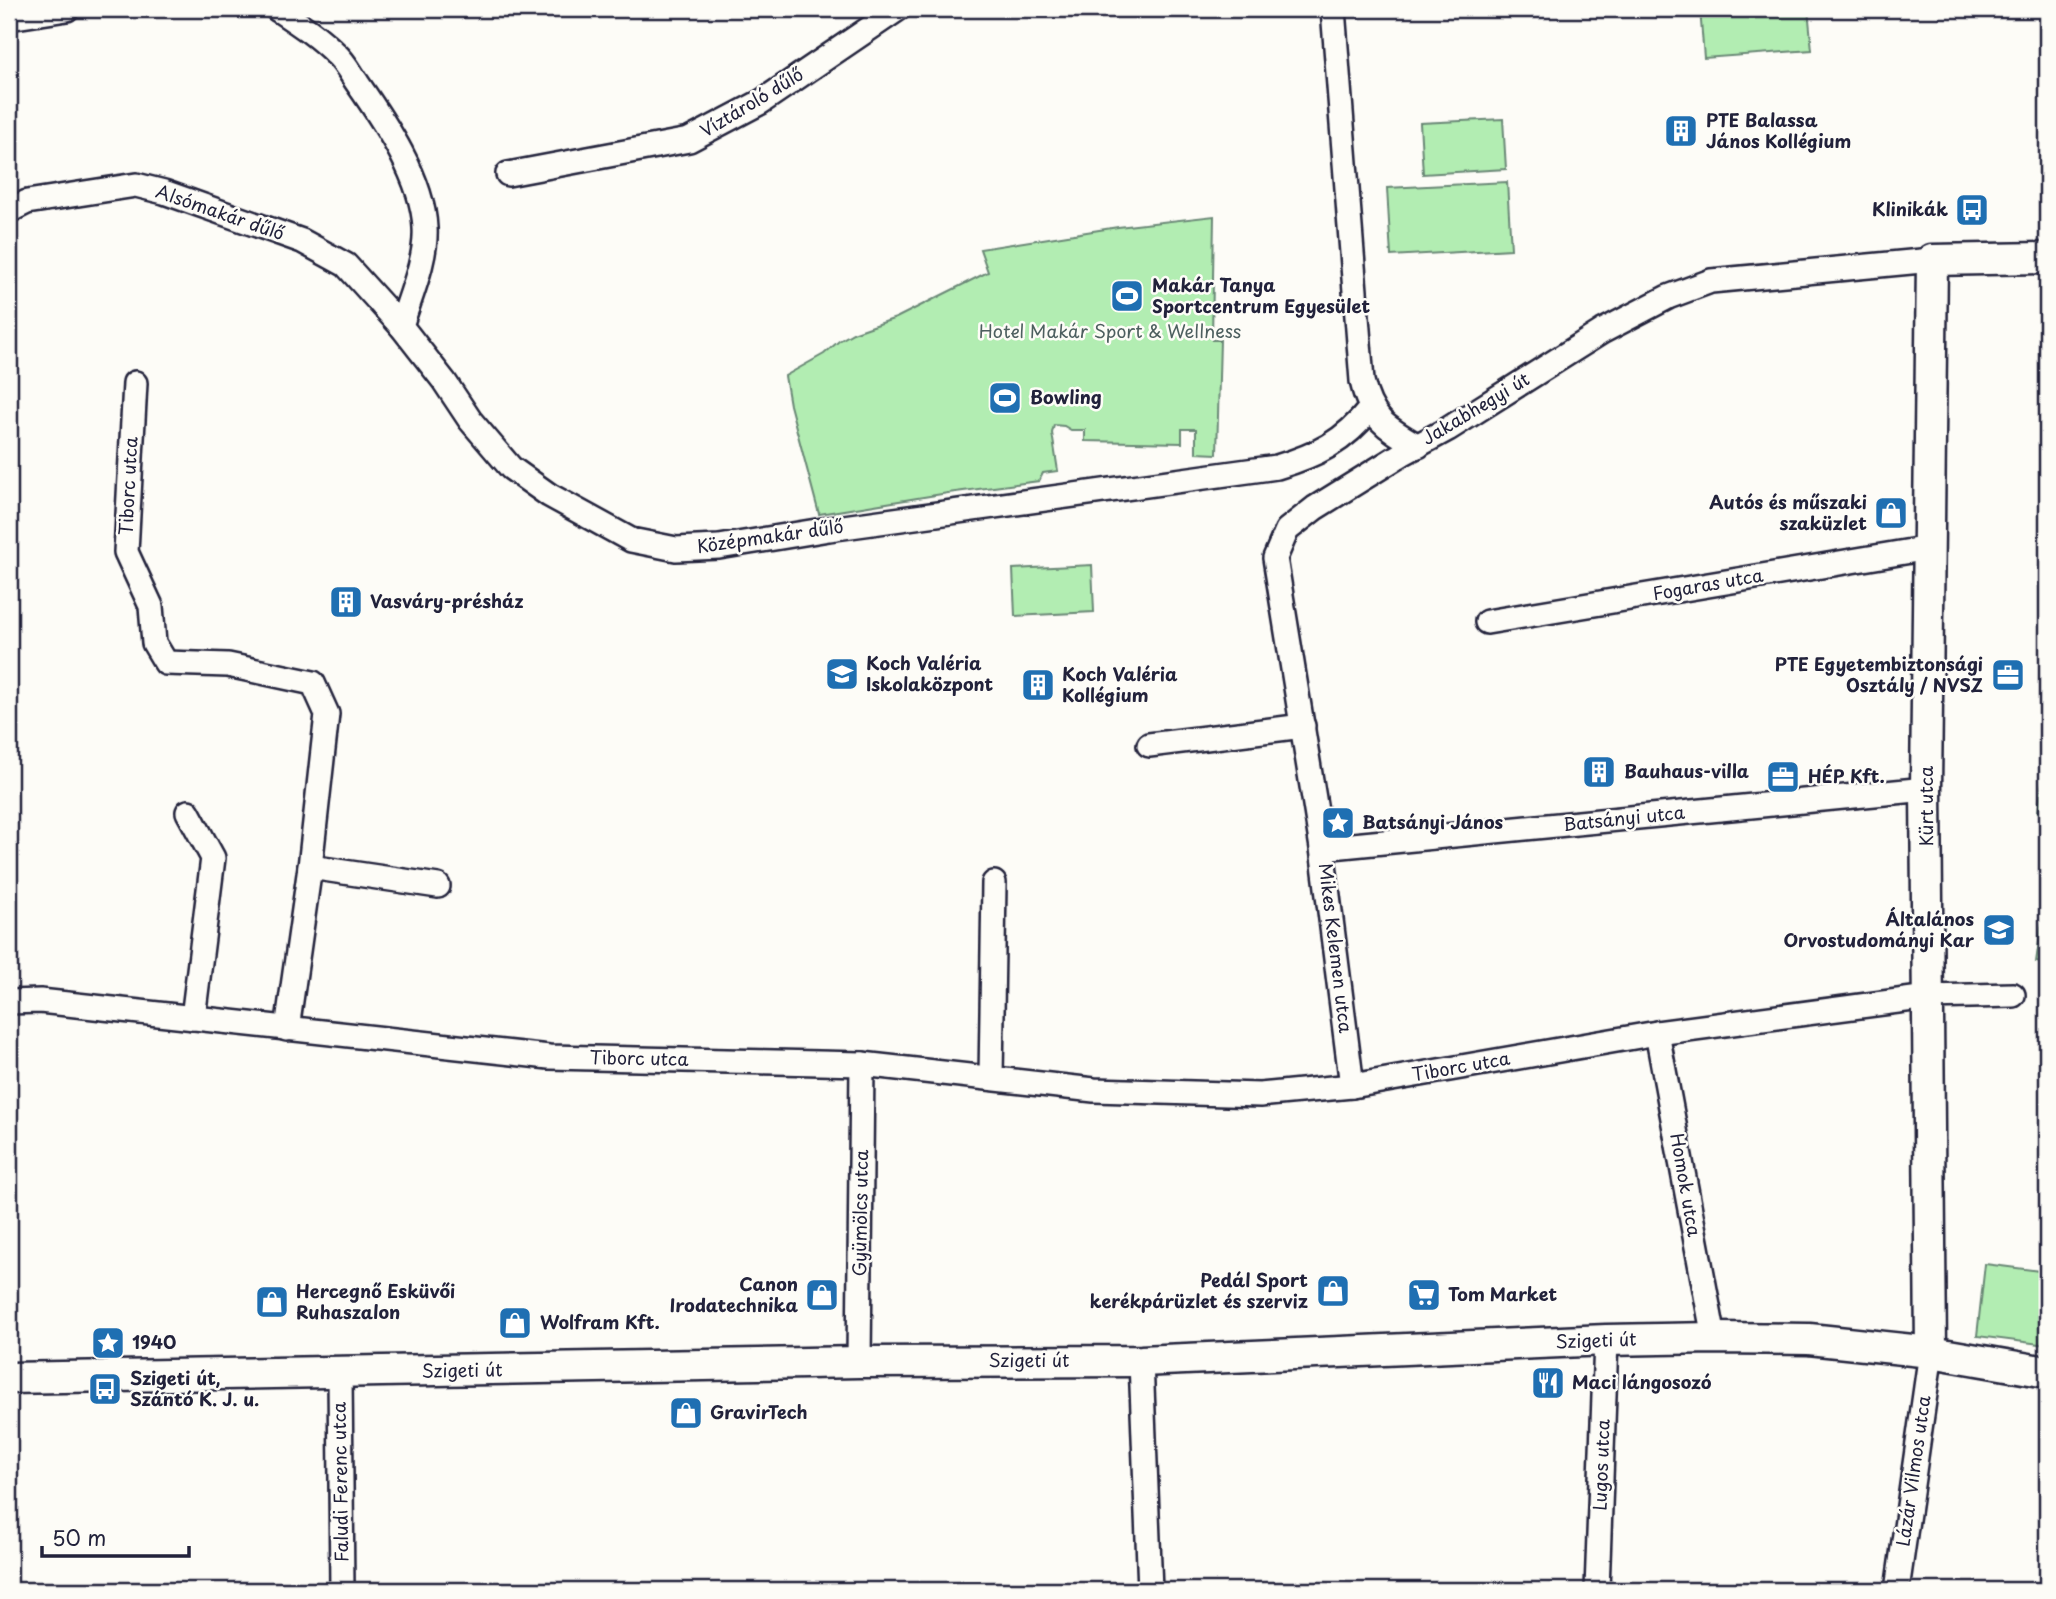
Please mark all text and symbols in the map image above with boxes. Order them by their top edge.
street label: Víztároló dűlő [694,60,808,143]
place label: PTE Balassa János Kollégium [1706,106,1851,154]
building icon: PTE Balassa János Kollégium [1662,112,1700,150]
street label: Alsómakár dűlő [153,177,288,246]
bus stop icon: Klinikák [1953,191,1991,229]
place label: Klinikák [1872,195,1948,222]
place label: Makár Tanya Sportcentrum Egyesület [1152,271,1371,319]
sports icon: Makár Tanya Sportcentrum Egyesület [1108,277,1146,315]
park label: Hotel Makár Sport & Wellness [979,317,1241,344]
street label: Jakabhegyi út [1416,365,1534,451]
sports icon: Bowling [986,379,1024,417]
place label: Bowling [1030,383,1102,410]
street label: Tiborc utca [111,435,144,536]
place label: Autós és műszaki szaküzlet [1709,488,1867,536]
shop icon: Autós és műszaki szaküzlet [1872,494,1910,532]
street label: Középmakár dűlő [695,512,845,559]
street label: Fogaras utca [1650,560,1766,607]
building icon: Vasváry-présház [327,583,365,621]
place label: Vasváry-présház [370,587,523,614]
place label: Koch Valéria Iskolaközpont [866,649,994,697]
place label: PTE Egyetembiztonsági Osztály / NVSZ [1775,650,1983,698]
school or university icon: Koch Valéria Iskolaközpont [823,655,861,693]
office icon: PTE Egyetembiztonsági Osztály / NVSZ [1989,656,2027,694]
place label: Koch Valéria Kollégium [1062,660,1178,708]
building icon: Koch Valéria Kollégium [1019,666,1057,704]
building icon: Bauhaus-villa [1580,753,1618,791]
place label: Bauhaus-villa [1624,757,1749,784]
office icon: HÉP Kft. [1764,758,1802,796]
place label: HÉP Kft. [1808,762,1885,789]
street label: Kürt utca [1912,765,1939,846]
street label: Batsányi utca [1562,798,1687,837]
place icon: Batsányi János [1319,804,1357,842]
place label: Batsányi János [1362,808,1504,835]
street label: Mikes Kelemen utca [1313,861,1360,1035]
place label: Általános Orvostudományi Kar [1783,905,1975,953]
school or university icon: Általános Orvostudományi Kar [1980,911,2018,949]
street label: Tiborc utca [589,1043,689,1072]
street label: Tiborc utca [1410,1044,1513,1087]
street label: Homok utca [1664,1131,1709,1239]
street label: Gyümölcs utca [845,1149,874,1277]
place label: Pedál Sport kerékpárüzlet és szerviz [1090,1266,1308,1314]
place label: Canon Irodatechnika [669,1270,798,1318]
shop icon: Pedál Sport kerékpárüzlet és szerviz [1314,1272,1352,1310]
shop icon: Canon Irodatechnika [803,1276,841,1314]
supermarket icon: Tom Market [1405,1276,1443,1314]
place label: Hercegnő Esküvői Ruhaszalon [296,1277,455,1325]
place label: Tom Market [1448,1280,1557,1307]
shop icon: Hercegnő Esküvői Ruhaszalon [253,1283,291,1321]
shop icon: Wolfram Kft. [496,1304,534,1342]
place label: Wolfram Kft. [540,1308,660,1335]
place icon: 1940 [89,1324,127,1362]
street label: Szigeti út [1555,1325,1637,1354]
place label: 1940 [132,1328,176,1355]
street label: Szigeti út [989,1346,1069,1373]
street label: Szigeti út [421,1355,503,1384]
place label: Szigeti út, Szántó K. J. u. [130,1364,259,1412]
restaurant icon: Maci lángosozó [1529,1364,1567,1402]
place label: Maci lángosozó [1572,1368,1712,1395]
bus stop icon: Szigeti út, Szántó K. J. u. [86,1370,124,1408]
street label: Lázár Vilmos utca [1889,1393,1937,1548]
shop icon: GravirTech [667,1394,705,1432]
place label: GravirTech [710,1398,808,1425]
street label: Faludi Ferenc utca [325,1401,354,1562]
street label: Lugos utca [1585,1418,1616,1511]
scale bar [42,1515,189,1559]
text: 50 m [52,1521,106,1553]

